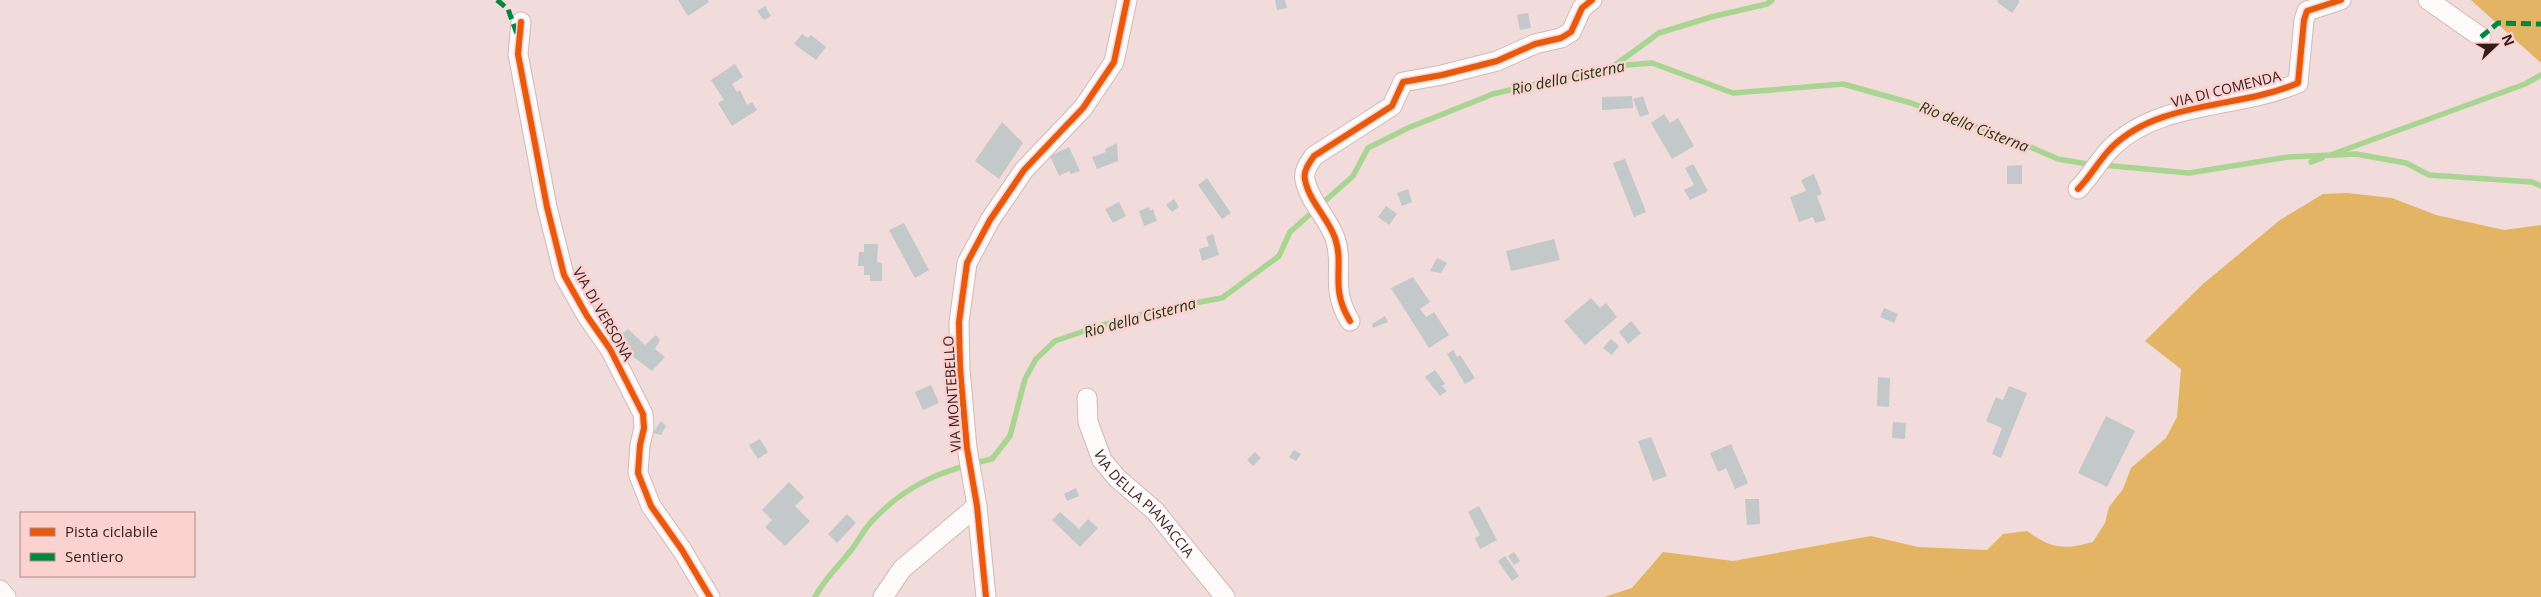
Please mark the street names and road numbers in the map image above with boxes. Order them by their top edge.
street label: VIA DI COMENDA [2169,66,2283,111]
street label: VIA DI VERSONA [569,263,638,364]
street label: VIA MONTEBELLO [938,335,965,453]
street label: VIA DELLA PIANACCIA [1090,447,1199,561]

